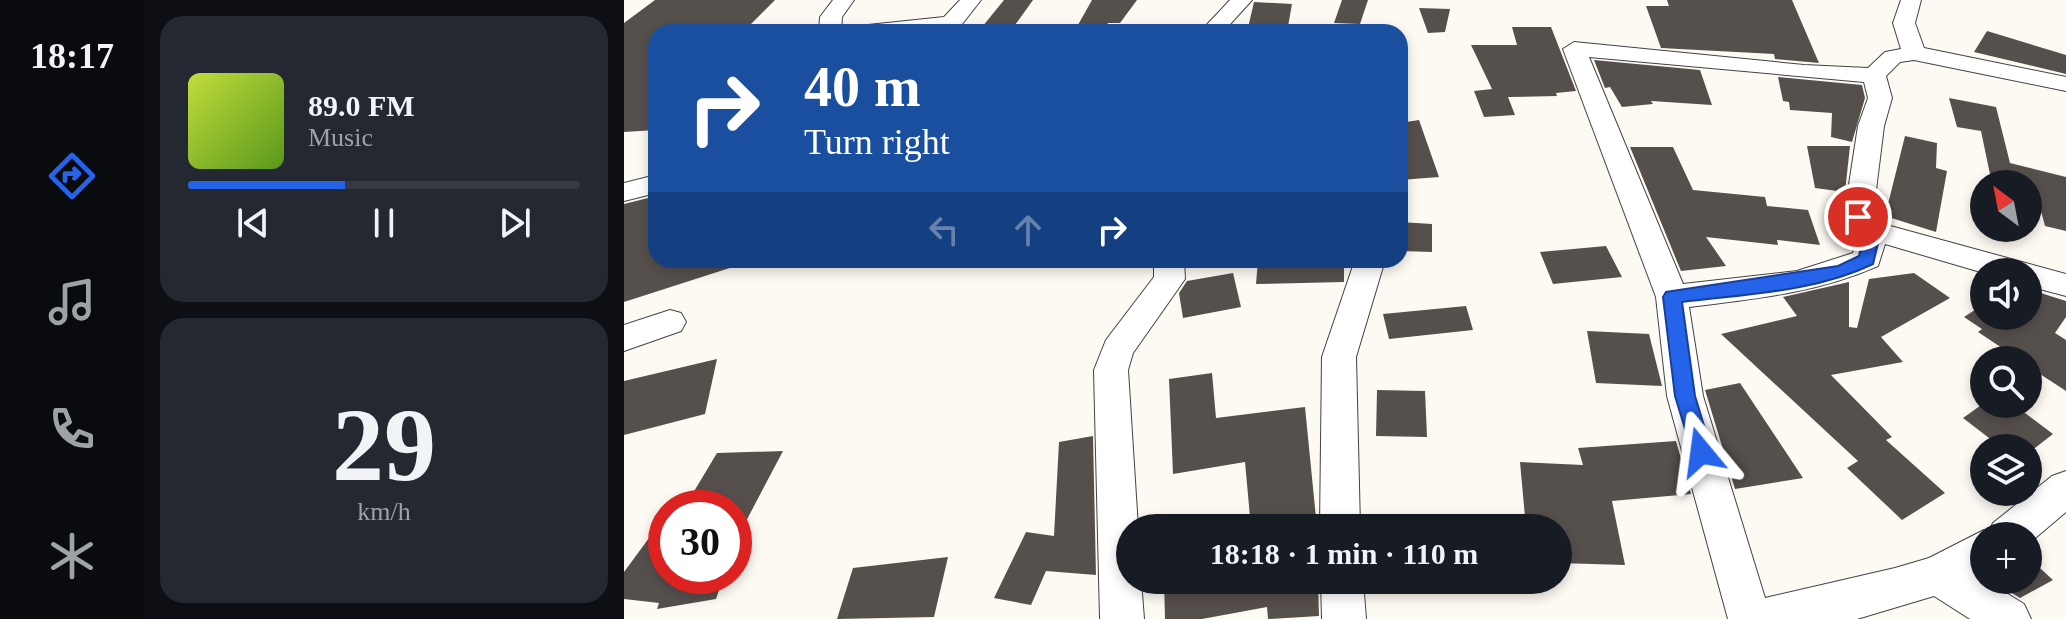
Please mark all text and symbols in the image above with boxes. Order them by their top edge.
text: 18:17 [30,36,114,76]
icon: right [672,56,776,160]
text: 40 m [804,56,921,118]
text: 89.0 FM [308,89,415,122]
text: Turn right [804,122,950,162]
text: Music [308,123,373,152]
icon: directions [44,148,100,204]
north arrow [1970,170,2042,242]
map controls [1970,170,2042,594]
pin [1824,183,1892,251]
icon: arrive [1836,195,1880,239]
icon: previous [231,201,275,245]
icon: pause [362,201,406,245]
icon: next [493,201,537,245]
icon: left [922,208,966,252]
icon: ahead [1006,208,1050,252]
icon: right [1090,208,1134,252]
button: sound [1970,258,2042,330]
icon: music [44,274,100,330]
button: search [1970,346,2042,418]
text: 29 [332,387,436,502]
icon: phone [44,401,100,457]
position arrow [1659,410,1743,494]
button: layers [1970,434,2042,506]
speed limit sign: 30 [648,490,752,594]
text: km/h [357,497,411,526]
button: + [1970,522,2042,594]
icon: climate [44,528,100,584]
text: 18:18 · 1 min · 110 m [1210,537,1478,570]

